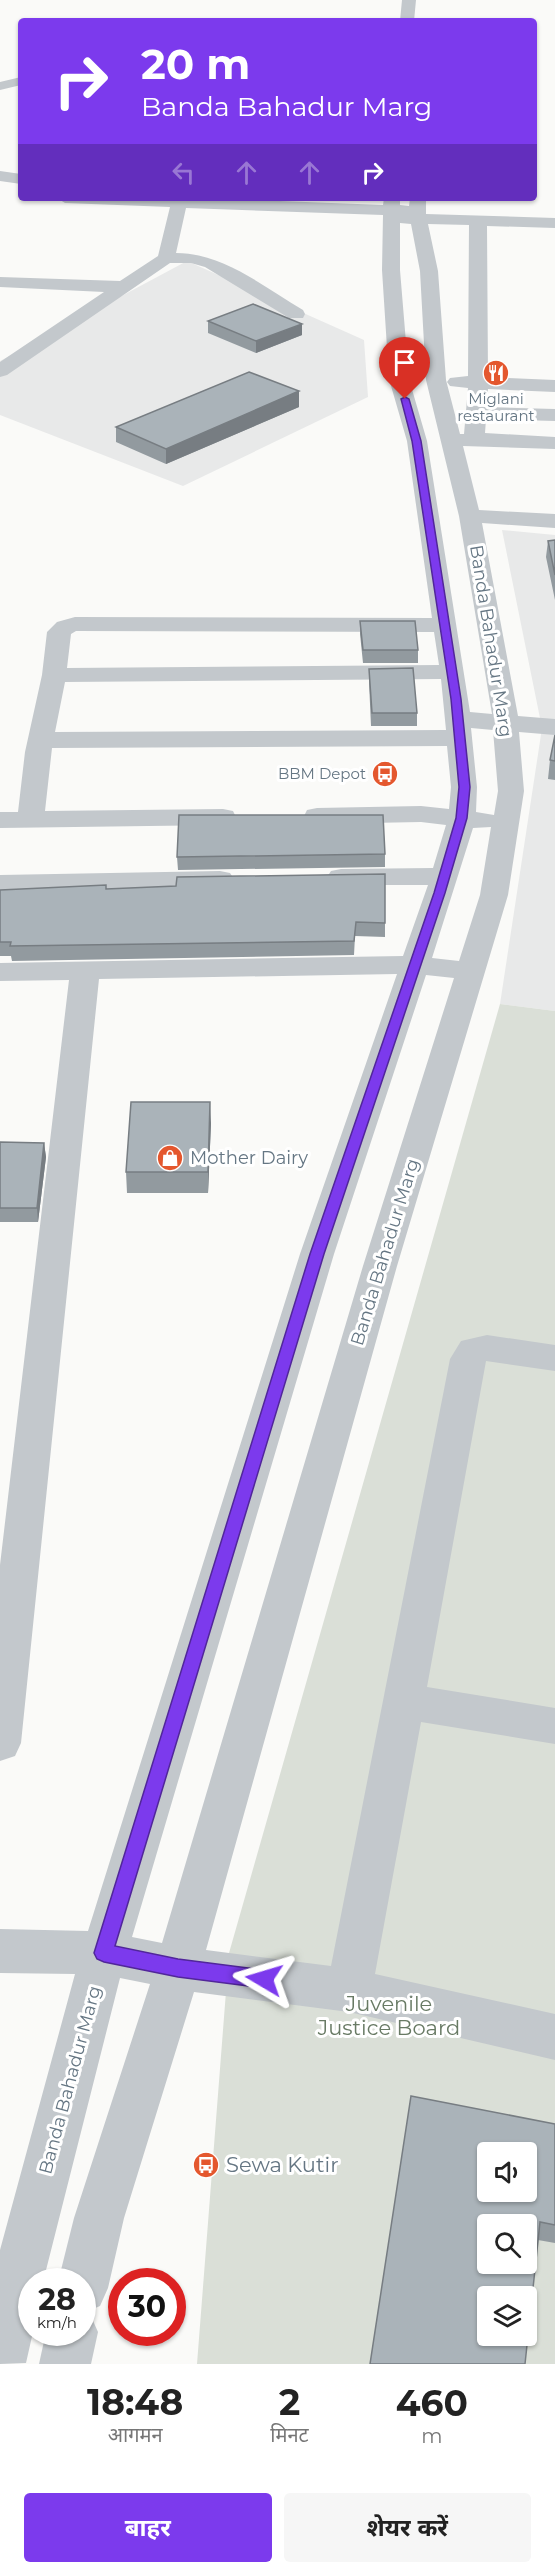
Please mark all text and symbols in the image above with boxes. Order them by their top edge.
text: 20 m [141,38,250,90]
icon: right [42,42,120,120]
text: Banda Bahadur Marg [141,90,432,123]
icon: left [167,156,200,189]
icon: ahead [230,156,263,189]
icon: ahead [293,156,326,189]
icon: right [356,156,389,189]
pin [379,337,430,399]
icon: arrive [388,346,421,379]
restaurant icon: Miglani restaurant [481,358,511,388]
place label: Miglani restaurant [457,389,535,425]
street label: Banda Bahadur Marg [465,543,517,739]
bus stop icon: BBM Depot [370,759,400,789]
place label: BBM Depot [278,764,366,783]
shop icon: Mother Dairy [155,1143,185,1173]
place label: Mother Dairy [190,1147,308,1169]
street label: Banda Bahadur Marg [346,1156,424,1348]
position arrow [232,1947,296,2011]
street label: Banda Bahadur Marg [34,1983,106,2177]
park label: Juvenile Justice Board [317,1991,460,2040]
map controls [477,2142,537,2346]
button: sound [477,2142,537,2202]
bus stop icon: Sewa Kutir [191,2150,221,2180]
place label: Sewa Kutir [226,2152,339,2177]
button: search [477,2214,537,2274]
speed limit sign: 30 [108,2268,186,2346]
text: 28 [38,2281,76,2318]
button: layers [477,2286,537,2346]
text: km/h [37,2313,77,2332]
text: 18:48 [87,2380,183,2424]
text: 2 [279,2380,300,2424]
text: 460 [396,2381,468,2425]
text: आगमन [108,2423,163,2447]
text: मिनट [270,2423,309,2447]
text: m [421,2424,442,2448]
button: बाहर [24,2493,272,2562]
button: शेयर करें [284,2493,531,2562]

